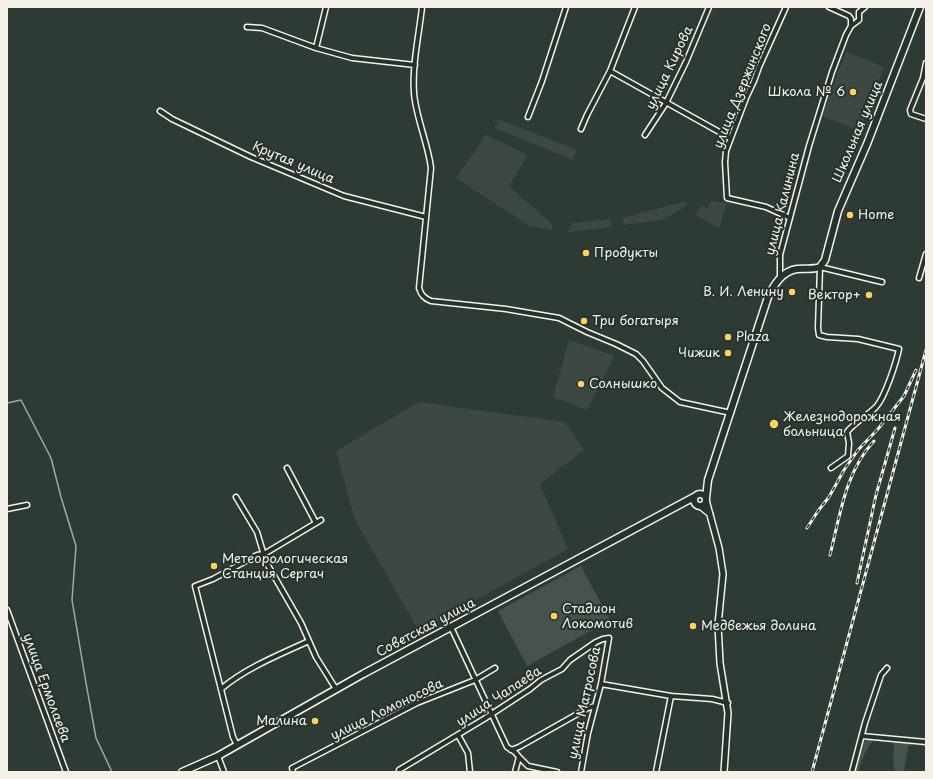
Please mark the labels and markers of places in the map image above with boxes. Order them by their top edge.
place label: Школа № 6 [768,84,845,100]
marker: Школа № 6 [848,87,858,97]
place label: Home [858,207,894,223]
marker: Home [845,210,855,220]
place label: Продукты [594,245,658,261]
marker: Продукты [581,248,591,258]
place label: В. И. Ленину [703,284,784,300]
marker: В. И. Ленину [787,287,797,297]
place label: Вектор+ [808,287,861,303]
marker: Вектор+ [864,290,874,300]
place label: Три богатыря [592,313,679,329]
marker: Три богатыря [579,316,589,326]
place label: Plaza [736,329,770,345]
marker: Plaza [723,332,733,342]
place label: Чижик [678,345,720,361]
marker: Чижик [723,348,733,358]
place label: Солнышко [589,376,657,392]
marker: Солнышко [576,379,586,389]
place label: Железнодорожная больница [783,409,901,440]
marker: Железнодорожная больница [768,418,780,430]
place label: Метеорологическая Станция Сергач [222,551,348,582]
marker: Метеорологическая Станция Сергач [209,561,219,571]
place label: Стадион Локомотив [562,601,633,632]
marker: Стадион Локомотив [549,611,559,621]
place label: Медвежья долина [701,618,816,634]
marker: Медвежья долина [688,621,698,631]
place label: Малина [256,713,307,729]
marker: Малина [310,716,320,726]

